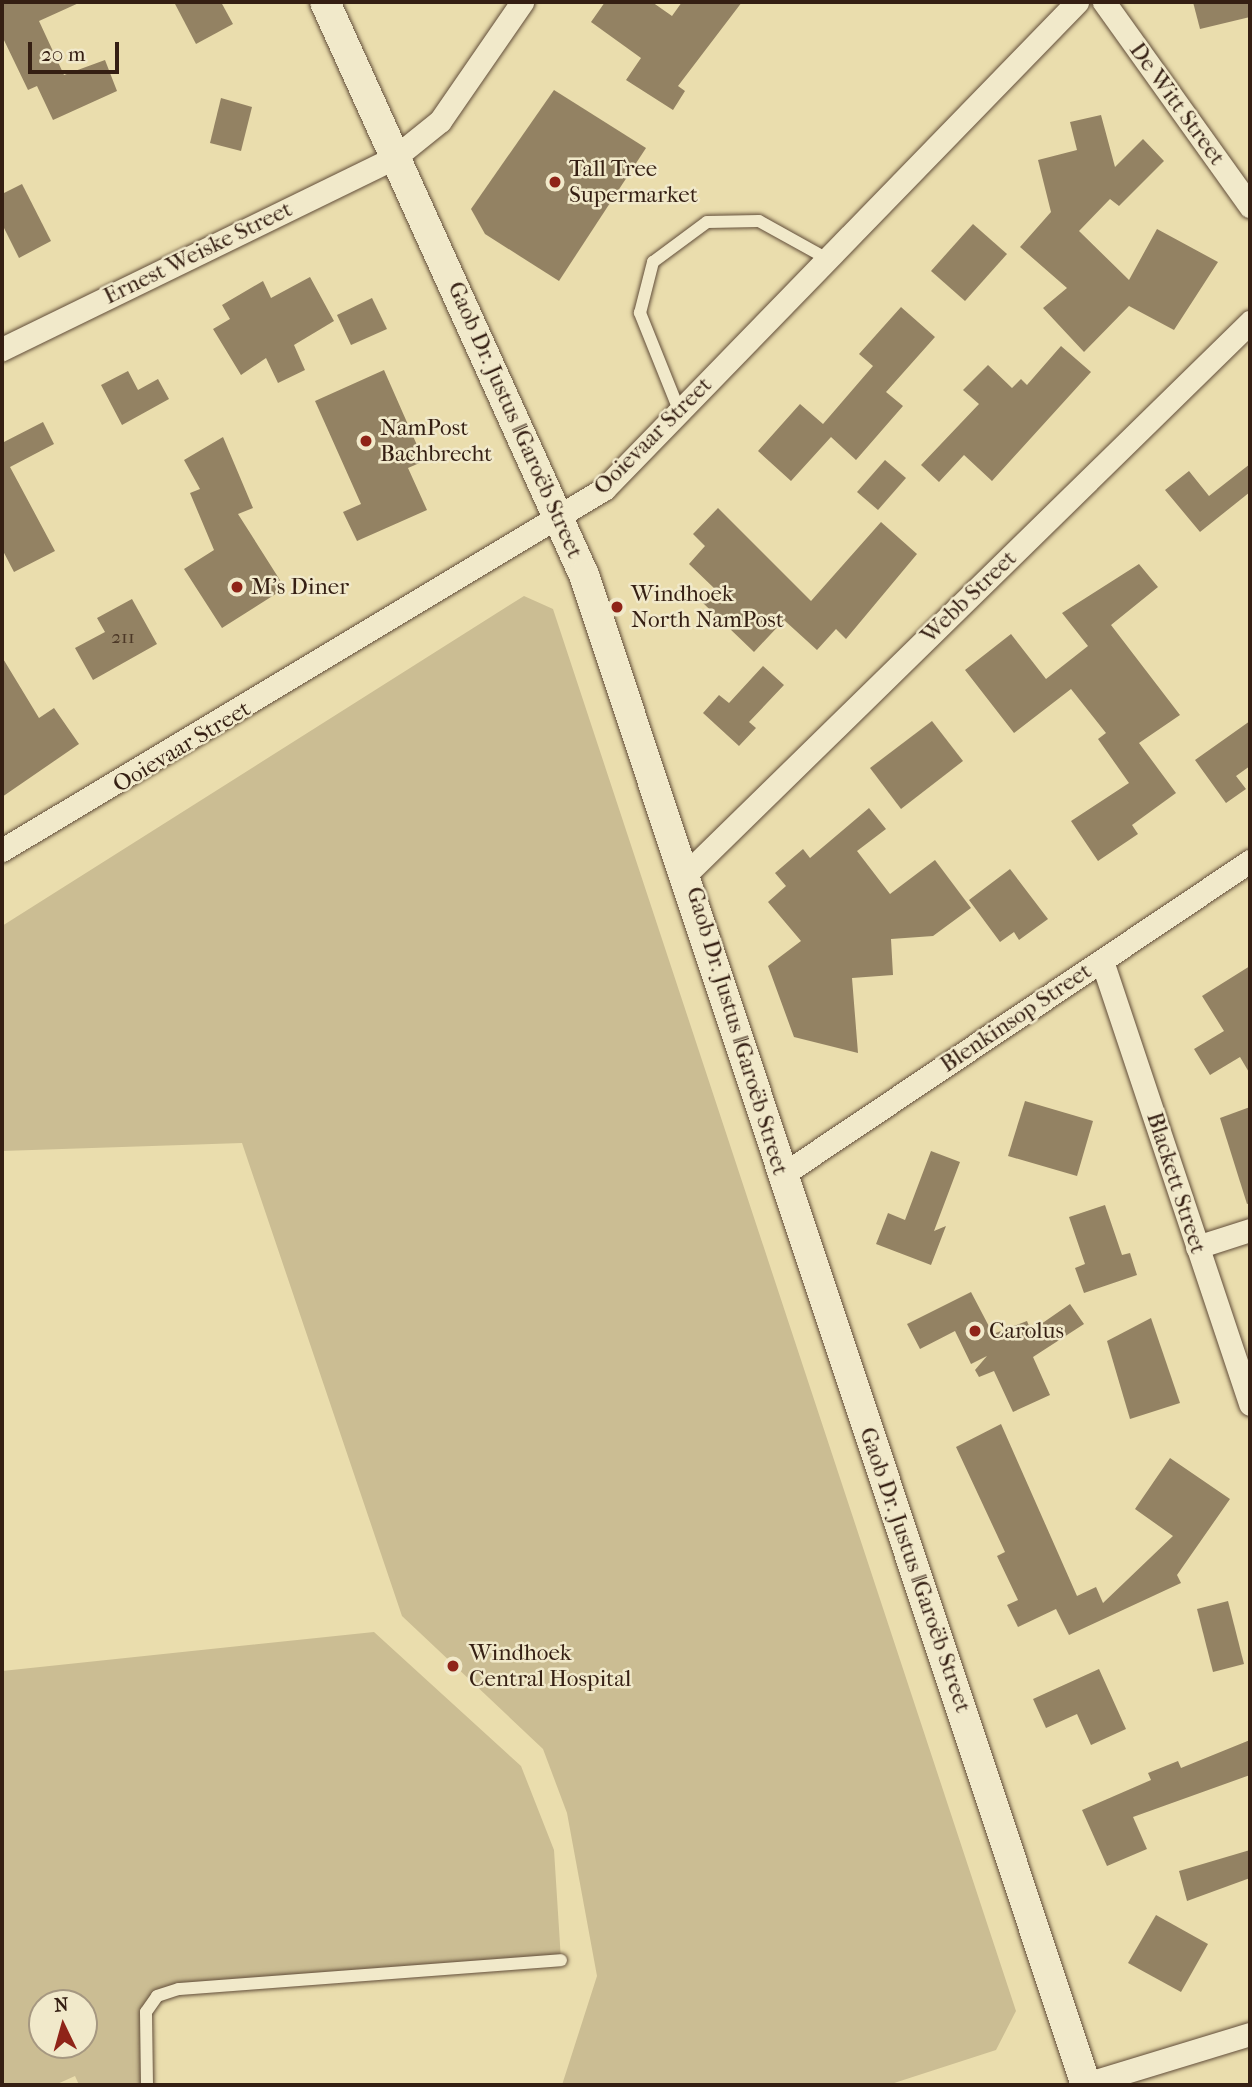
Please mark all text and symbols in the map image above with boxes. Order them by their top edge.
scale bar [32,28,122,72]
street label: De Witt Street [1123,37,1231,171]
text: 20 m [41,42,85,66]
place label: Tall Tree Supermarket [569,155,698,209]
marker: Tall Tree Supermarket [547,174,563,190]
street label: Ernest Weiske Street [99,195,297,311]
street label: Gaob Dr. Justus ǁGaroëb Street [441,278,589,562]
street label: Ooievaar Street [588,371,718,501]
place label: NamPost Bachbrecht [380,414,492,468]
marker: NamPost Bachbrecht [358,433,374,449]
street label: Webb Street [916,545,1022,649]
place label: M's Diner [251,573,349,601]
marker: M's Diner [229,579,245,595]
place label: Windhoek North NamPost [631,580,784,634]
marker: Windhoek North NamPost [609,599,625,615]
house number: 211 [111,627,135,649]
street label: Ooievaar Street [108,695,256,799]
street label: Gaob Dr. Justus ǁGaroëb Street [680,884,794,1178]
street label: Blenkinsop Street [935,957,1097,1079]
street label: Blackett Street [1140,1109,1212,1257]
place label: Carolus [989,1317,1064,1345]
marker: Carolus [967,1323,983,1339]
street label: Gaob Dr. Justus ǁGaroëb Street [853,1424,977,1716]
place label: Windhoek Central Hospital [469,1639,631,1693]
marker: Windhoek Central Hospital [443,1656,463,1676]
north arrow [28,1989,98,2059]
text: N [53,1993,69,2017]

